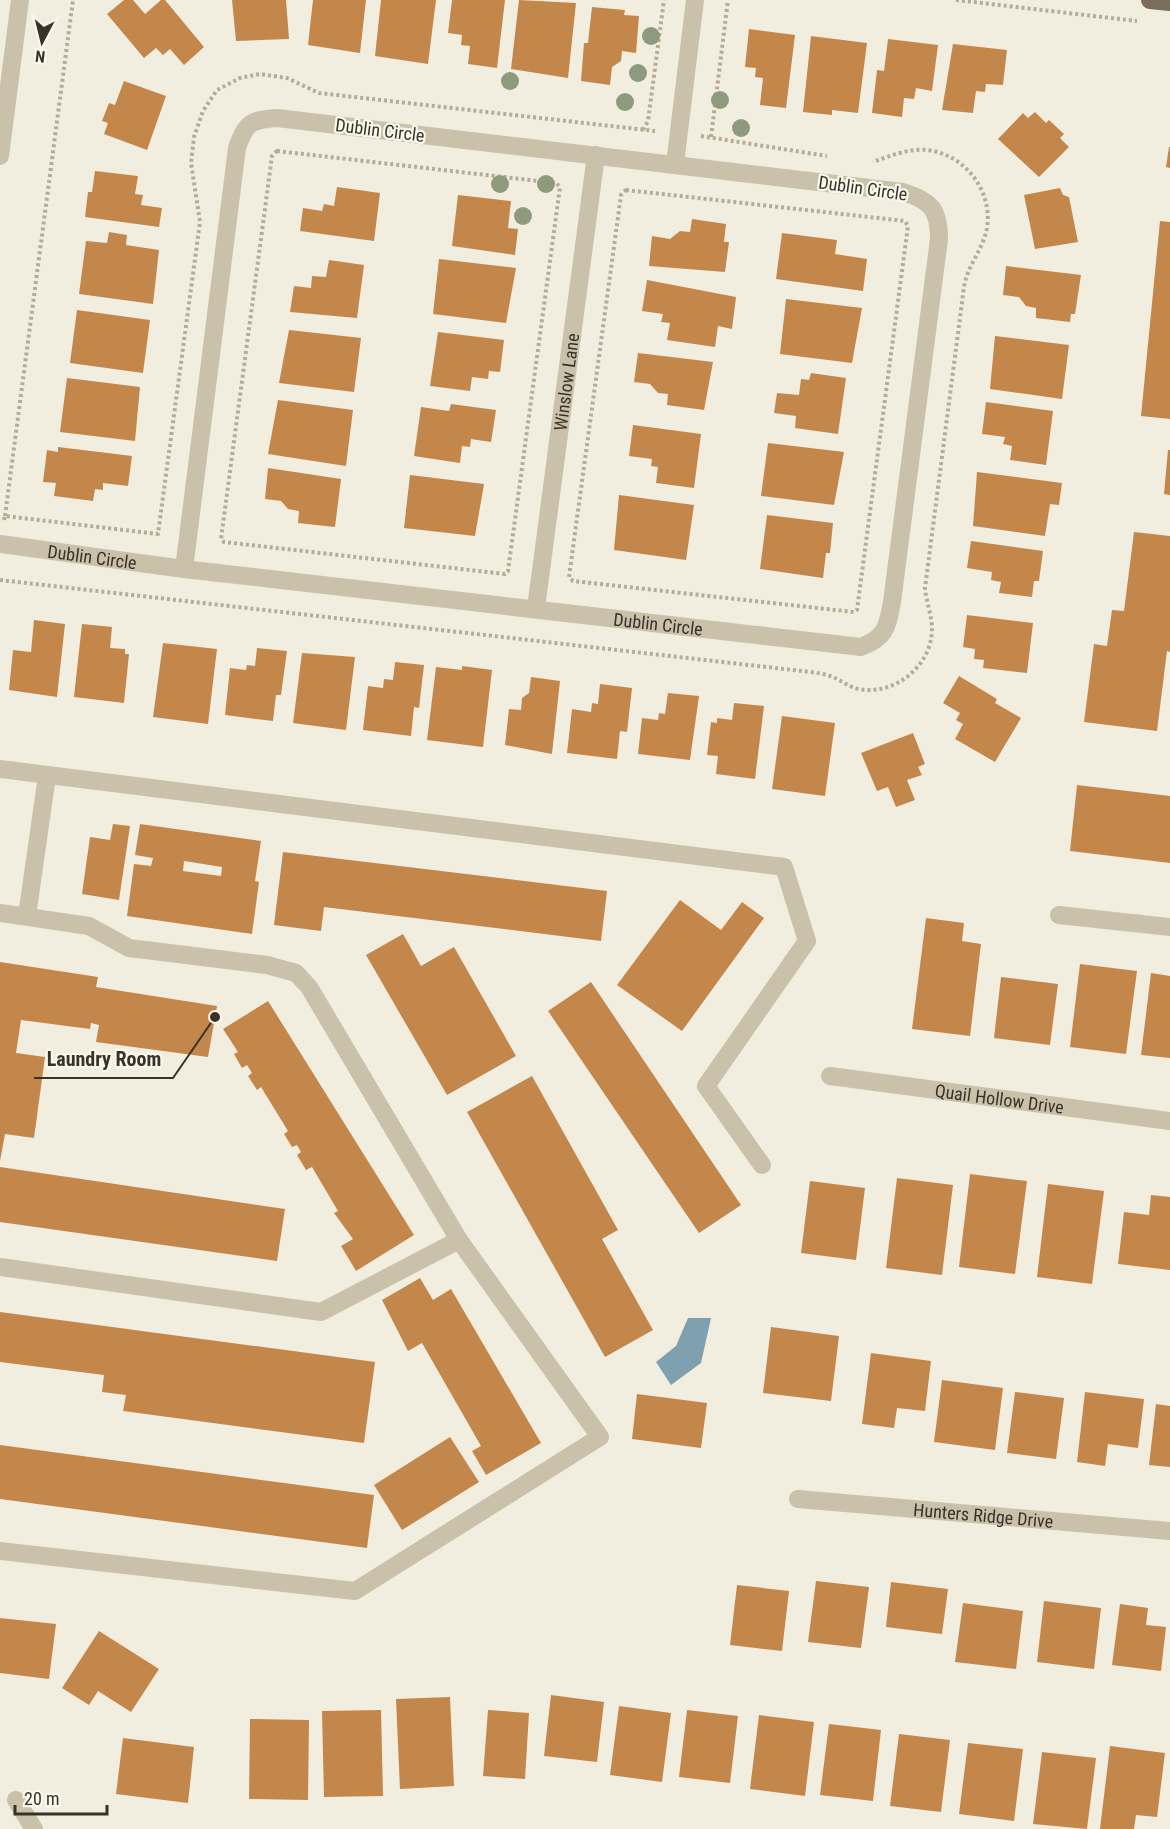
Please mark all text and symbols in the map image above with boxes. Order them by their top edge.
north arrow [12,12,72,72]
text: N [34,46,46,66]
street label: Dublin Circle [334,114,426,146]
street label: Dublin Circle [817,171,909,205]
street label: Winslow Lane [549,332,583,432]
street label: Dublin Circle [46,540,138,573]
street label: Dublin Circle [612,608,704,639]
callout: Laundry Room [34,1040,173,1078]
text: Laundry Room [47,1047,161,1071]
street label: Quail Hollow Drive [934,1080,1065,1117]
street label: Hunters Ridge Drive [913,1498,1054,1531]
scale bar [15,1778,106,1816]
text: 20 m [24,1788,59,1809]

